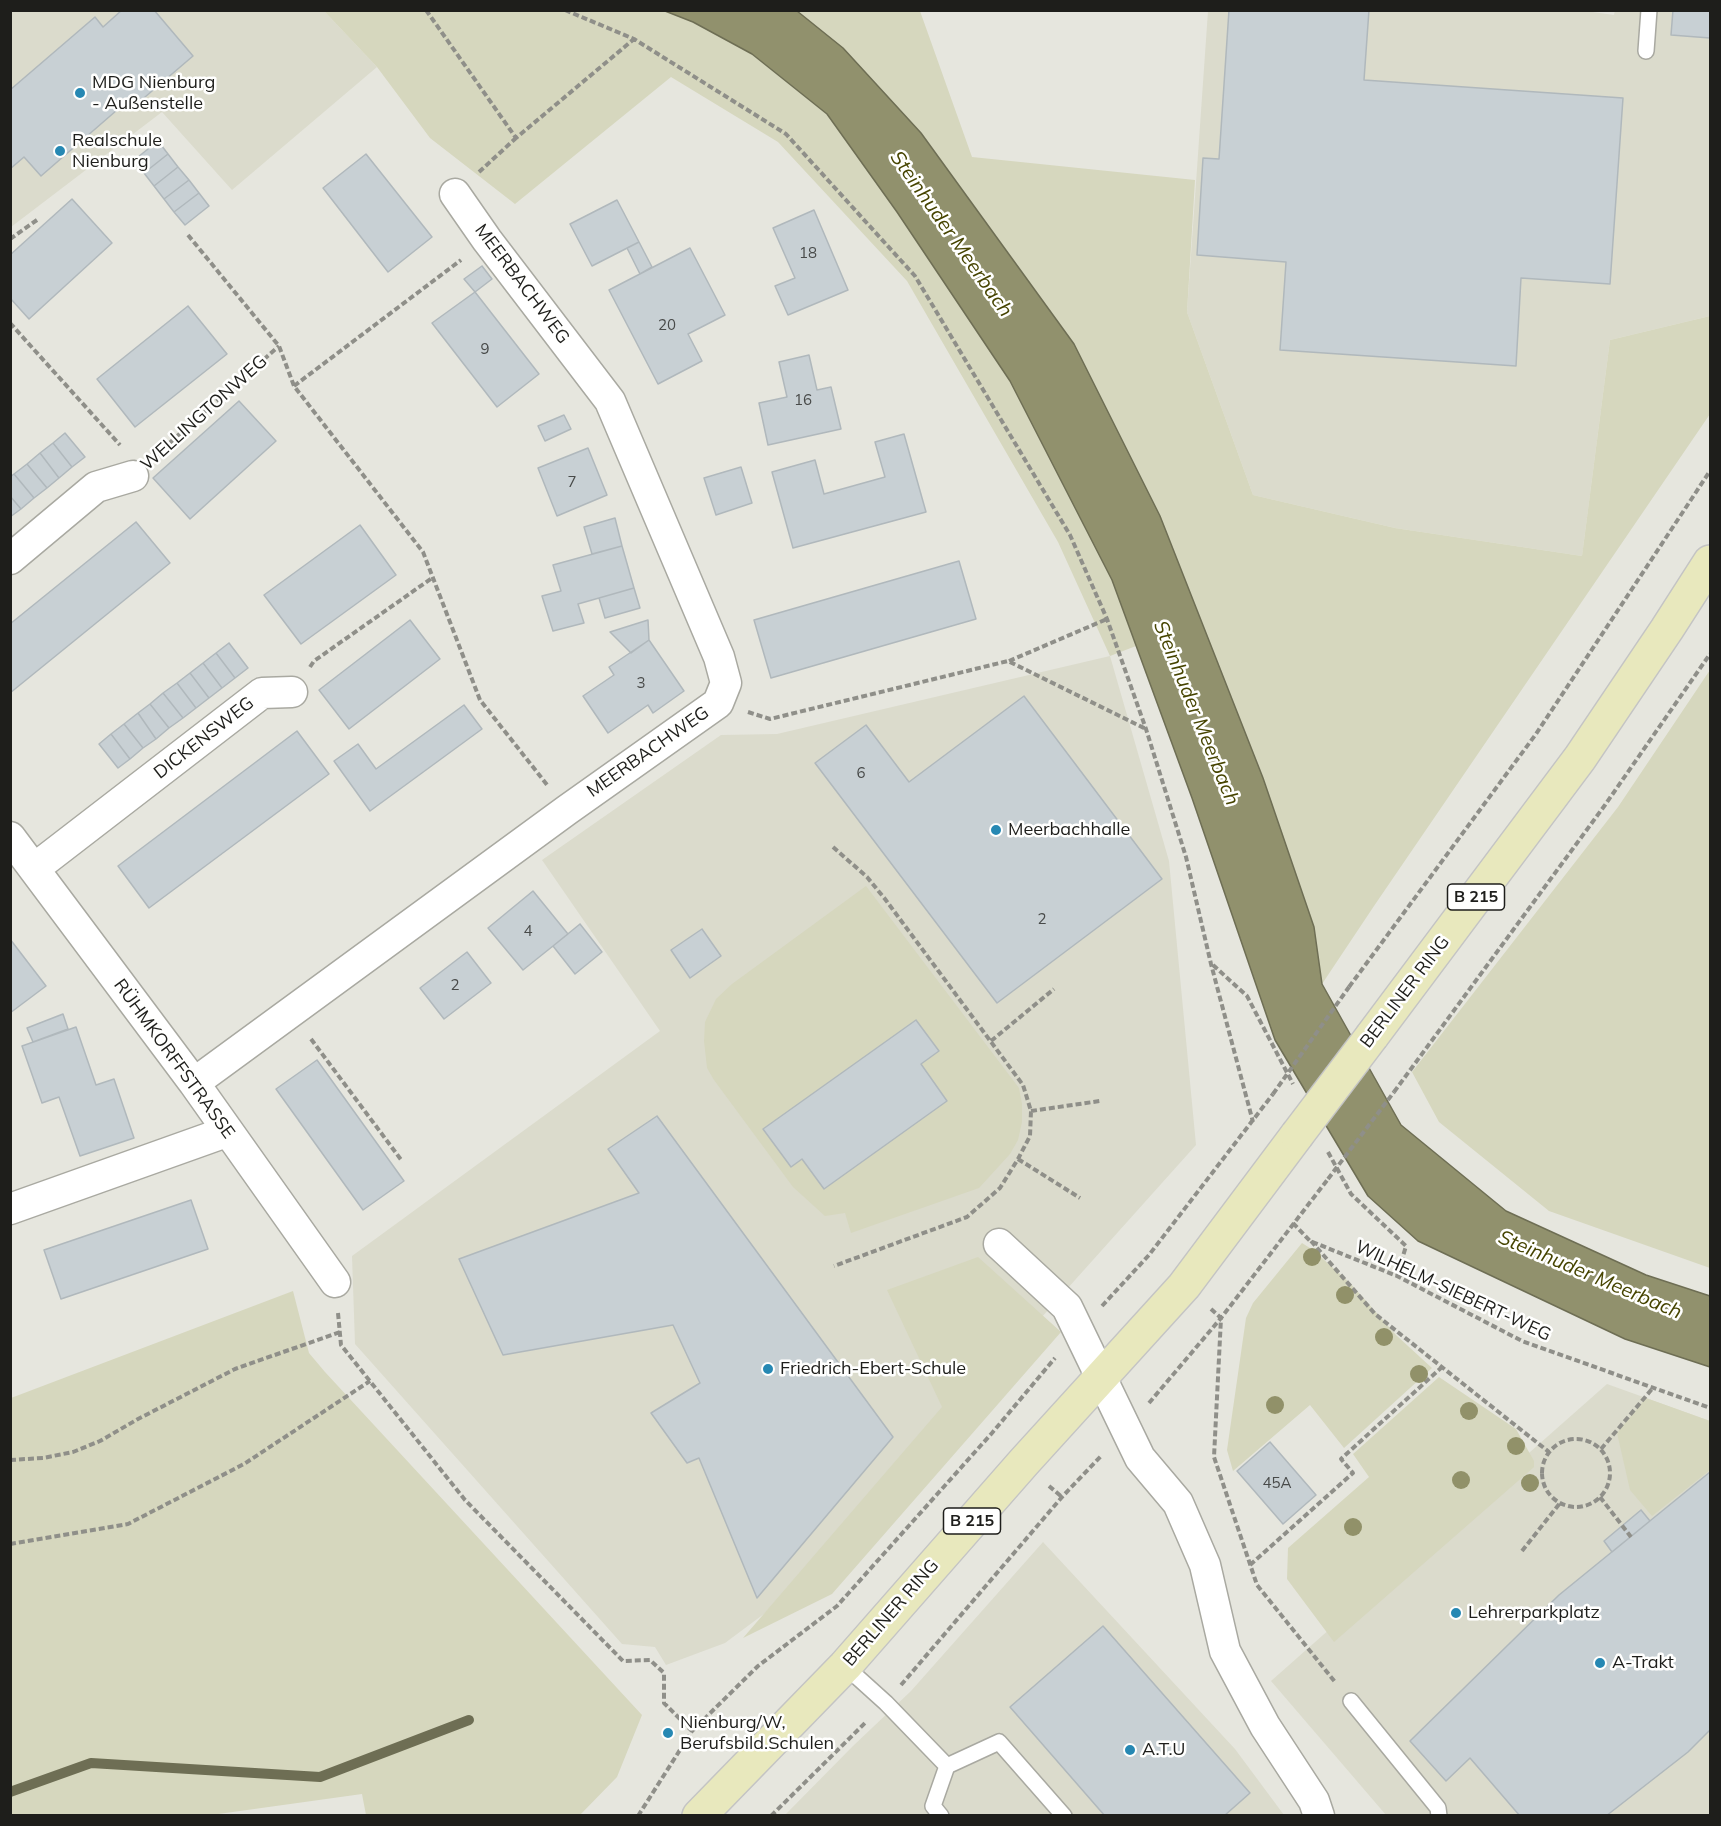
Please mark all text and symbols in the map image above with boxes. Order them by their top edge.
place label: MDG Nienburg - Außenstelle [92,72,215,115]
marker: MDG Nienburg - Außenstelle [73,86,87,100]
place label: Realschule Nienburg [72,130,162,172]
marker: Realschule Nienburg [53,144,67,158]
water label: Steinhuder Meerbach [885,146,1017,322]
street label: MEERBACHWEG [470,220,574,348]
house number: 18 [799,244,817,262]
house number: 20 [658,316,676,334]
house number: 9 [481,340,489,358]
street label: WELLINGTONWEG [136,351,272,475]
house number: 16 [794,391,812,409]
house number: 7 [568,473,576,491]
water label: Steinhuder Meerbach [1148,617,1244,809]
house number: 3 [637,674,645,692]
street label: DICKENSWEG [150,692,258,784]
street label: MEERBACHWEG [583,702,713,802]
house number: 6 [857,764,865,782]
place label: Meerbachhalle [1008,819,1130,841]
marker: Meerbachhalle [989,823,1003,837]
road number: B 215 [1448,884,1504,910]
house number: 2 [1038,910,1046,928]
house number: 4 [524,922,532,940]
street label: BERLINER RING [1356,932,1454,1052]
street label: RÜHMKORFFSTRASSE [109,975,239,1143]
house number: 2 [451,976,459,994]
water label: Steinhuder Meerbach [1495,1225,1685,1325]
street label: WILHELM-SIEBERT-WEG [1352,1236,1554,1346]
place label: Friedrich-Ebert-Schule [780,1358,966,1380]
marker: Friedrich-Ebert-Schule [761,1362,775,1376]
house number: 45A [1262,1474,1292,1492]
road number: B 215 [944,1508,1000,1534]
street label: BERLINER RING [839,1555,943,1671]
place label: Lehrerparkplatz [1468,1602,1600,1624]
marker: Lehrerparkplatz [1449,1606,1463,1620]
place label: A-Trakt [1612,1652,1674,1674]
marker: A-Trakt [1593,1656,1607,1670]
place label: Nienburg/W, Berufsbild.Schulen [680,1712,834,1754]
marker: Nienburg/W, Berufsbild.Schulen [661,1726,675,1740]
place label: A.T.U [1142,1739,1185,1761]
marker: A.T.U [1123,1743,1137,1757]

